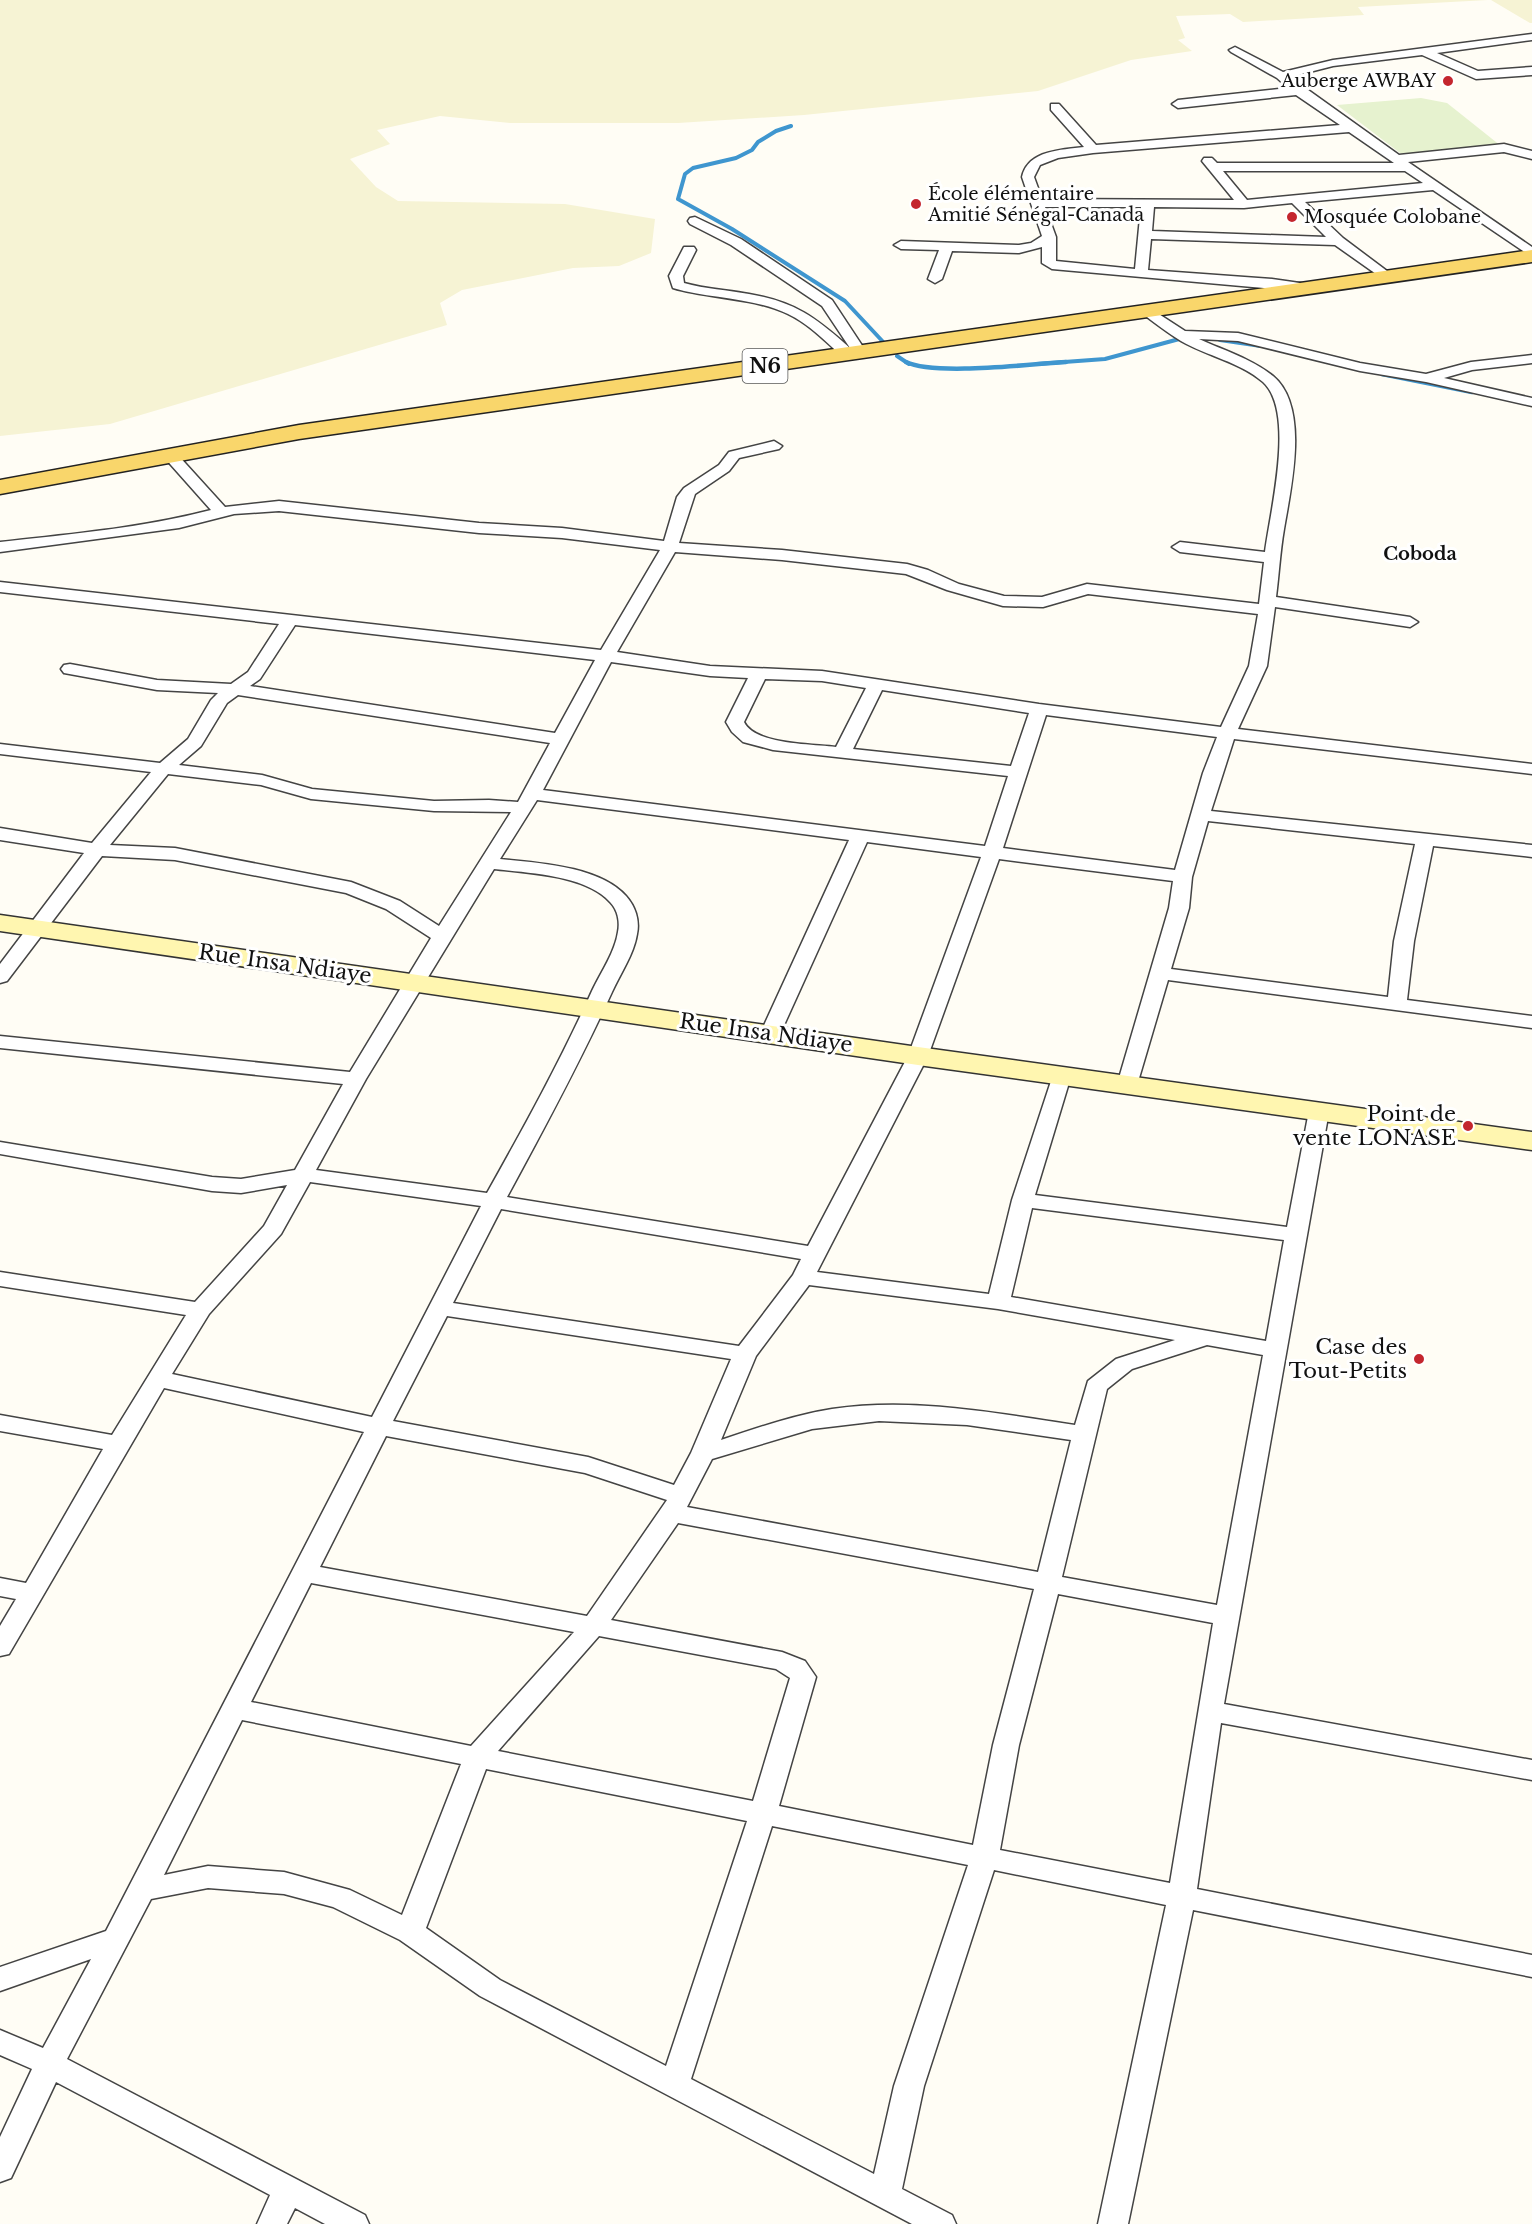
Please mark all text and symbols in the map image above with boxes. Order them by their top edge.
place label: Auberge AWBAY [1280,70,1437,92]
marker: Auberge AWBAY [1441,74,1455,88]
place label: École élémentaire Amitié Sénégal-Canada [927,182,1144,226]
marker: École élémentaire Amitié Sénégal-Canada [909,197,923,211]
place label: Mosquée Colobane [1304,206,1481,228]
marker: Mosquée Colobane [1285,210,1299,224]
road number: N6 [742,349,788,383]
district label: Coboda [1383,543,1457,565]
street label: Rue Insa Ndiaye [197,939,373,989]
street label: Rue Insa Ndiaye [678,1008,854,1058]
place label: Point de vente LONASE [1293,1101,1456,1151]
marker: Point de vente LONASE [1461,1119,1475,1133]
place label: Case des Tout-Petits [1289,1334,1407,1384]
marker: Case des Tout-Petits [1412,1352,1426,1366]

